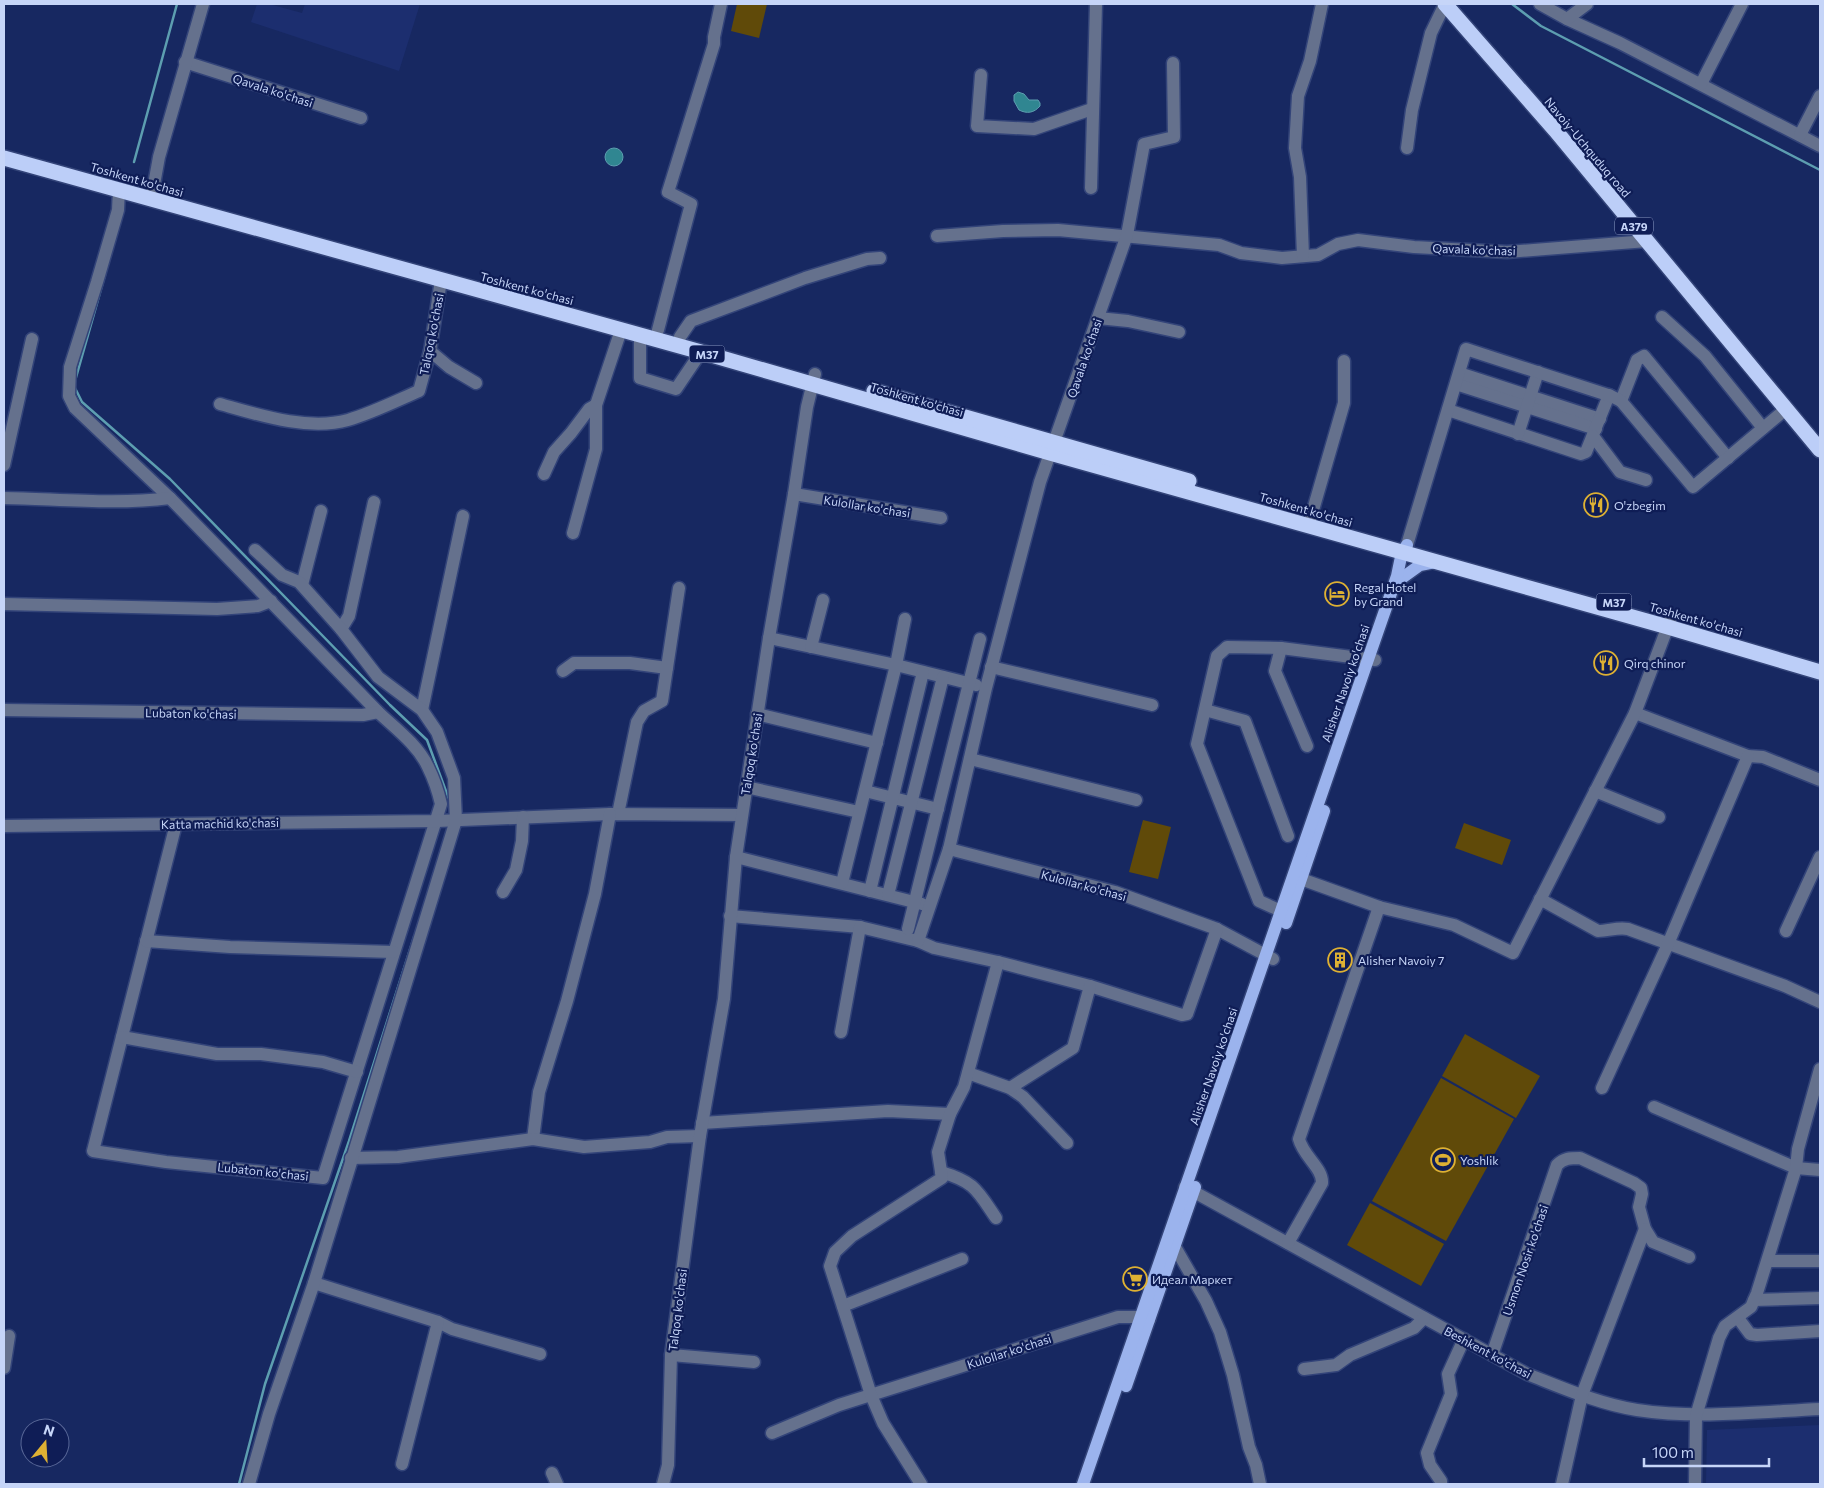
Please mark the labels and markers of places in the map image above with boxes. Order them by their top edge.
restaurant icon: O'zbegim [1583,492,1609,518]
place label: O'zbegim [1614,498,1666,512]
place label: Regal Hotel by Grand [1354,580,1416,608]
hotel icon: Regal Hotel by Grand [1324,581,1350,607]
restaurant icon: Qirq chinor [1593,650,1619,676]
place label: Qirq chinor [1624,656,1686,670]
building icon: Alisher Navoiy 7 [1327,947,1353,973]
place label: Alisher Navoiy 7 [1358,953,1444,967]
sports icon: Yoshlik [1430,1147,1456,1173]
place label: Yoshlik [1460,1153,1499,1167]
supermarket icon: Идеал Маркет [1122,1266,1148,1292]
place label: Идеал Маркет [1152,1272,1233,1286]

